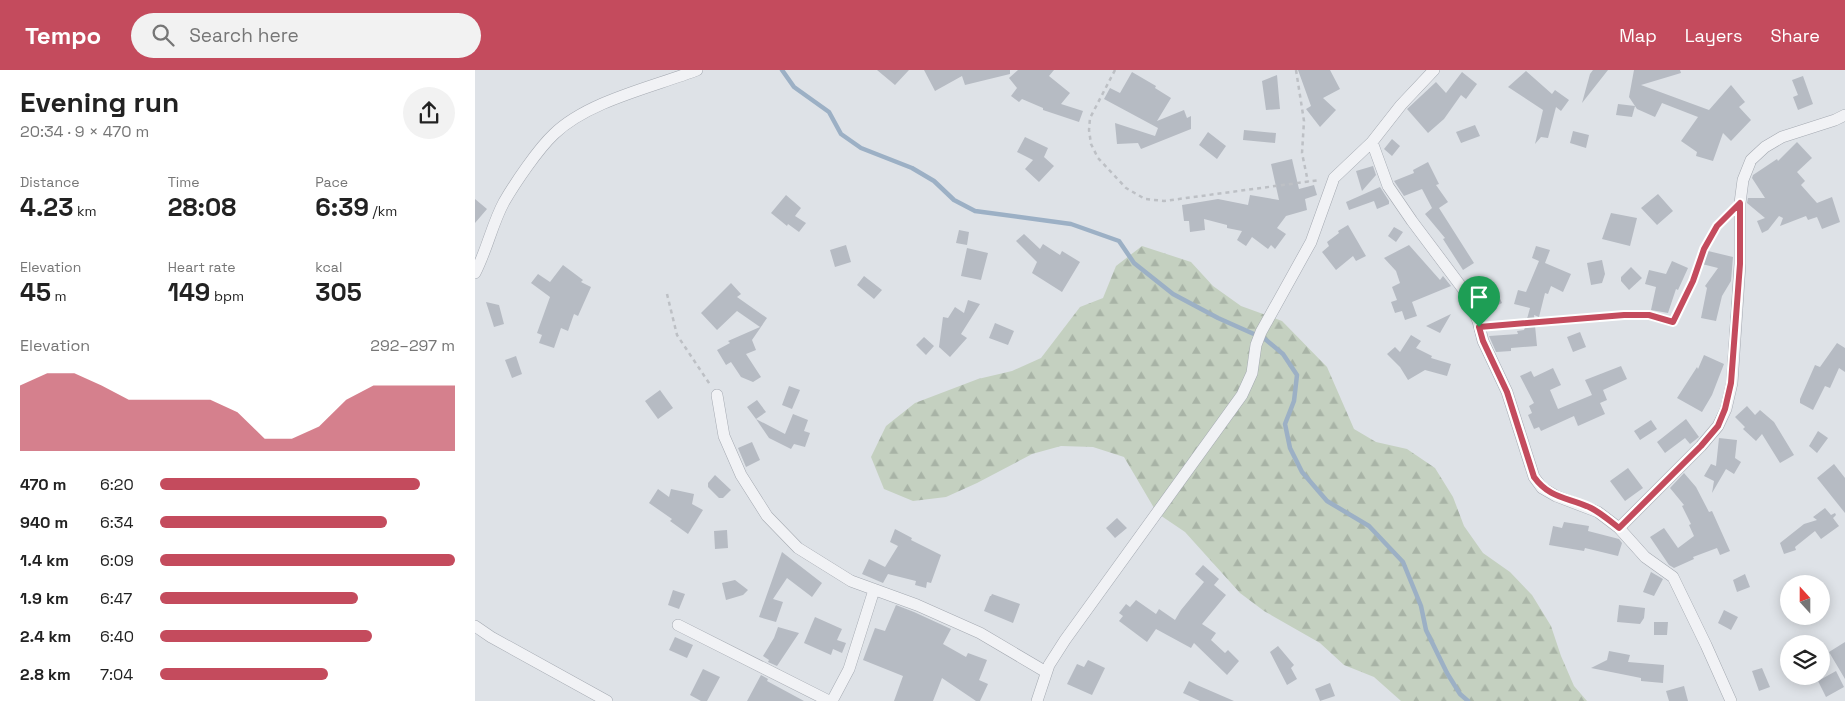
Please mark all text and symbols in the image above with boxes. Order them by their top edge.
search box [131,13,481,58]
text: Tempo [25,20,101,51]
icon: search [149,21,177,49]
text: Search here [189,23,299,48]
text: Map [1619,24,1657,47]
text: Layers [1685,24,1742,47]
text: Share [1770,24,1820,47]
text: Evening run [20,84,179,120]
button: share [403,87,455,139]
text: 20:34 · 9 × 470 m [20,121,149,142]
text: Distance [20,173,80,191]
text: Time [168,173,200,191]
text: Pace [315,173,348,191]
text: 4.23 [20,191,73,223]
text: 28:08 [168,191,236,223]
text: 6:39 [315,191,369,223]
text: km [73,202,97,220]
text: /km [369,202,397,220]
text: Elevation [20,258,81,276]
text: Heart rate [168,258,236,276]
text: kcal [315,258,342,276]
text: 45 [20,276,51,308]
text: 149 [168,276,210,308]
text: 305 [315,276,362,308]
pin [1458,276,1500,327]
icon: arrive [1465,283,1493,311]
text: m [51,287,67,305]
text: bpm [210,287,244,305]
text: Elevation [20,335,90,356]
text: 292–297 m [370,335,455,356]
text: 470 m [20,474,66,495]
text: 6:20 [100,474,134,495]
text: 940 m [20,512,68,533]
text: 6:34 [100,512,134,533]
text: 1.4 km [20,550,69,571]
text: 6:09 [100,550,134,571]
north arrow [1780,575,1830,625]
map controls [1780,575,1830,685]
text: 1.9 km [20,588,69,609]
text: 6:47 [100,588,132,609]
text: 2.4 km [20,626,71,647]
text: 6:40 [100,626,134,647]
button: layers [1780,635,1830,685]
text: 2.8 km [20,664,71,685]
text: 7:04 [100,664,133,685]

